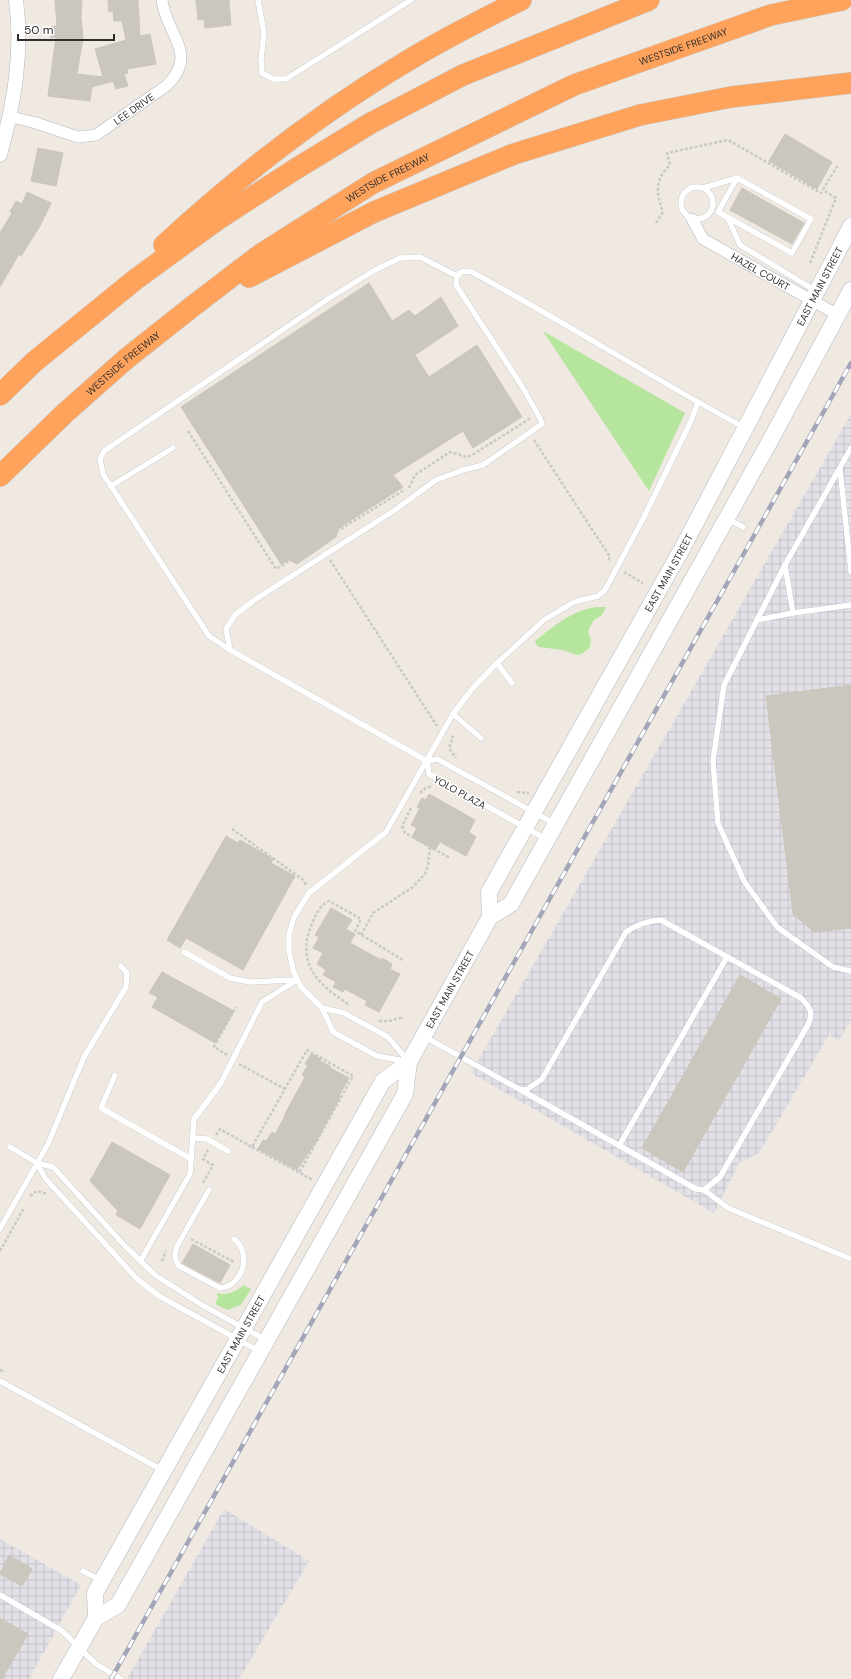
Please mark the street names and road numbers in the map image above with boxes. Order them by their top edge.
street label: WESTSIDE FREEWAY [637,25,729,68]
street label: LEE DRIVE [111,90,157,128]
street label: WESTSIDE FREEWAY [343,150,432,206]
street label: EAST MAIN STREET [794,244,846,328]
street label: HAZEL COURT [729,250,792,294]
street label: WESTSIDE FREEWAY [83,328,163,398]
street label: EAST MAIN STREET [642,531,696,614]
street label: YOLO PLAZA [431,773,489,812]
street label: EAST MAIN STREET [423,948,477,1031]
street label: EAST MAIN STREET [214,1293,268,1376]

